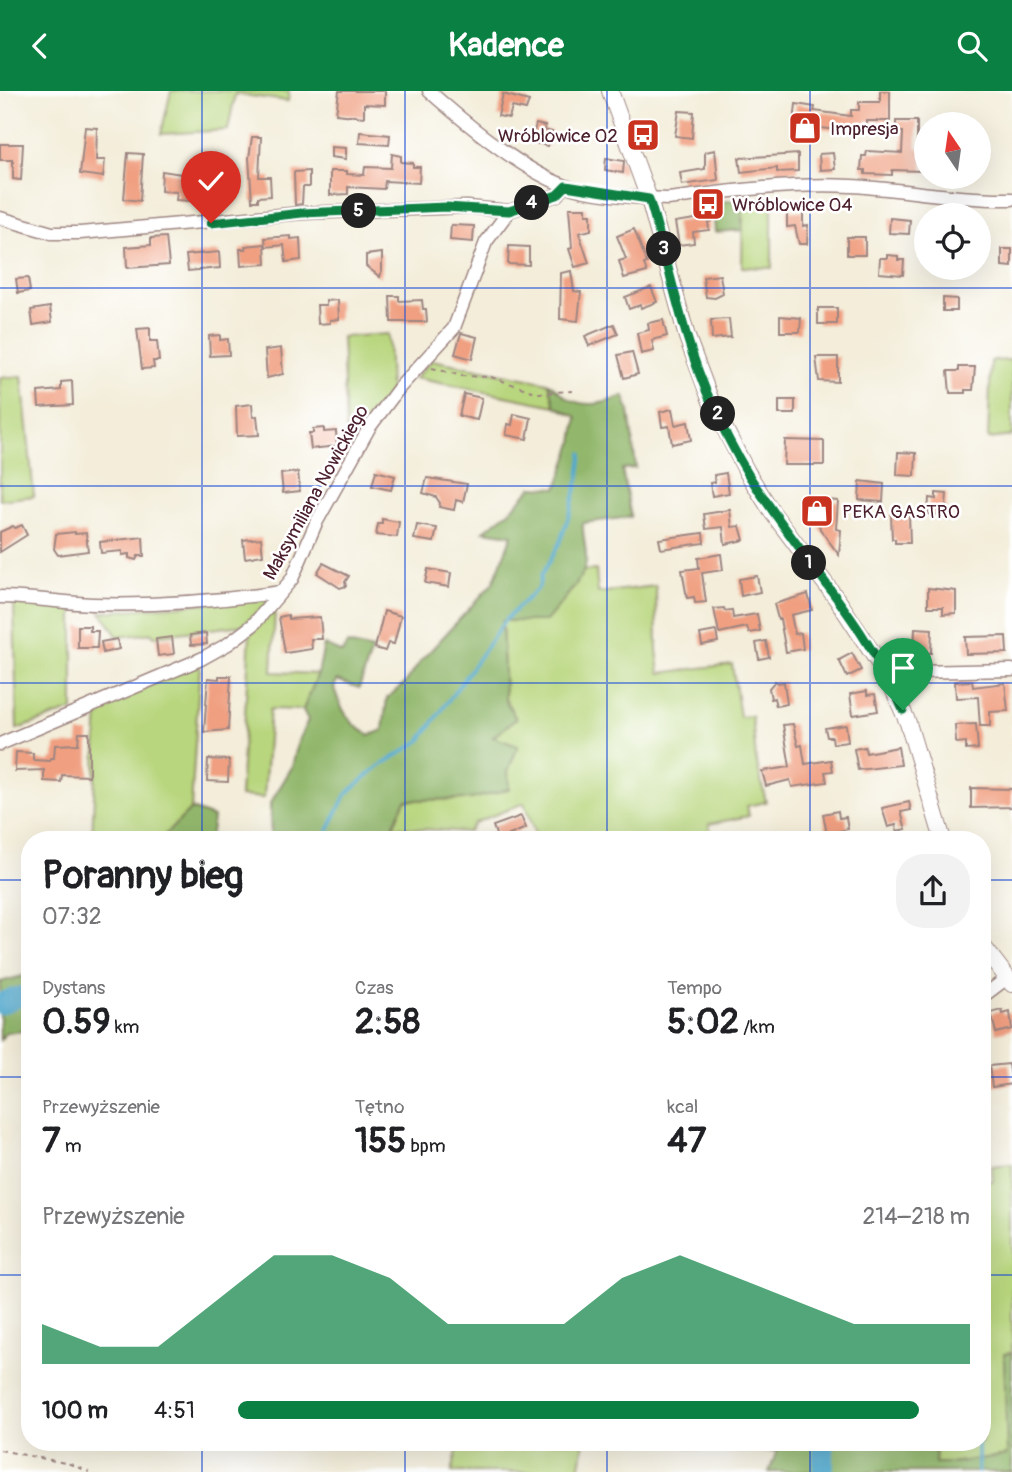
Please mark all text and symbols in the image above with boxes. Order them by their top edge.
text: Kadence [448,26,564,66]
icon: back [21,27,59,65]
icon: search [953,27,991,65]
shop icon: Impresja [786,109,824,147]
north arrow [914,112,990,189]
map controls [914,112,991,280]
bus stop icon: Wróblowice 02 [624,116,662,154]
place label: Impresja [830,117,899,141]
place label: Wróblowice 02 [498,124,618,148]
pin [181,151,241,223]
icon: check [192,162,230,200]
pin: 4 [514,185,550,221]
bus stop icon: Wróblowice 04 [689,185,727,223]
text: 4 [526,190,537,214]
pin: 5 [342,193,376,229]
place label: Wróblowice 04 [732,193,853,217]
text: 5 [353,198,364,222]
button: locate [914,203,991,280]
pin: 3 [646,231,682,267]
text: 3 [658,236,669,260]
pin: 2 [700,397,736,431]
street label: Maksymiliana Nowickiego [258,401,374,584]
text: 2 [712,401,723,425]
shop icon: PEKA GASTRO [798,492,836,530]
place label: PEKA GASTRO [842,500,960,524]
pin: 1 [792,545,826,581]
text: 1 [805,550,812,574]
pin [873,638,933,710]
icon: arrive [884,649,922,687]
text: Poranny bieg [42,852,243,900]
button: share [896,854,970,928]
text: 07:32 [42,902,102,931]
text: Dystans [42,976,105,1000]
text: Czas [355,976,394,1000]
text: Tempo [667,976,722,1000]
text: 0.59 [42,1000,111,1044]
text: 2:58 [355,1000,420,1044]
text: 5:02 [667,1000,739,1044]
text: km [111,1015,140,1039]
text: /km [739,1015,775,1039]
text: Przewyższenie [42,1095,160,1119]
text: Tętno [355,1095,404,1119]
text: kcal [667,1095,698,1119]
text: 7 [42,1119,61,1163]
text: 155 [355,1119,406,1163]
text: 47 [667,1119,706,1163]
text: m [61,1134,82,1158]
text: bpm [406,1134,446,1158]
text: Przewyższenie [42,1202,185,1231]
text: 214–218 m [862,1202,970,1231]
text: 100 m [42,1396,108,1425]
text: 4:51 [154,1396,195,1425]

